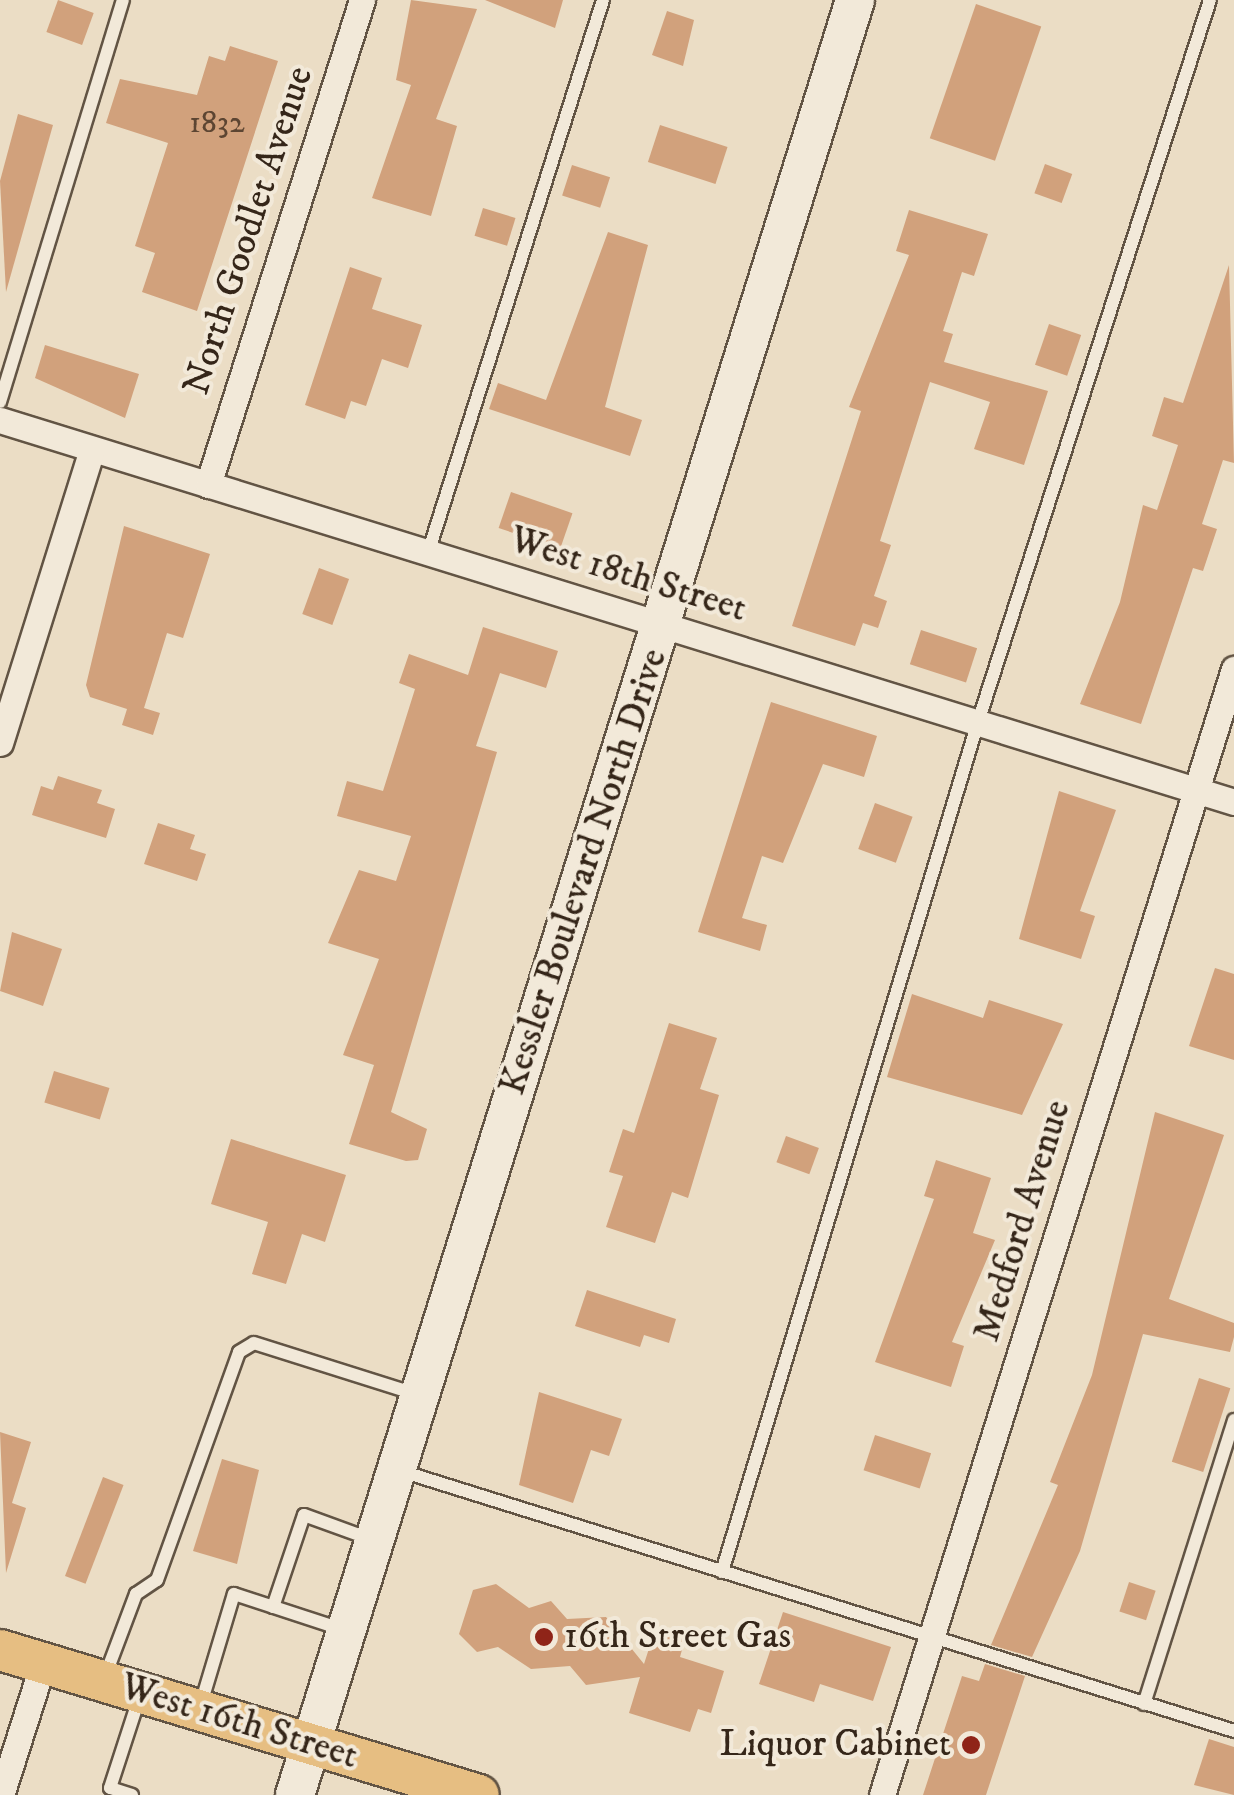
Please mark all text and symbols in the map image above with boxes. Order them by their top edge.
street label: North Goodlet Avenue [174,61,324,401]
house number: 1832 [189,104,245,142]
street label: West 18th Street [504,517,752,633]
street label: Kessler Boulevard North Drive [490,643,678,1101]
street label: Medford Avenue [965,1095,1081,1347]
place label: 16th Street Gas [564,1614,791,1660]
marker: 16th Street Gas [533,1626,555,1648]
street label: West 16th Street [115,1664,363,1780]
place label: Liquor Cabinet [719,1722,951,1768]
marker: Liquor Cabinet [960,1734,982,1756]

